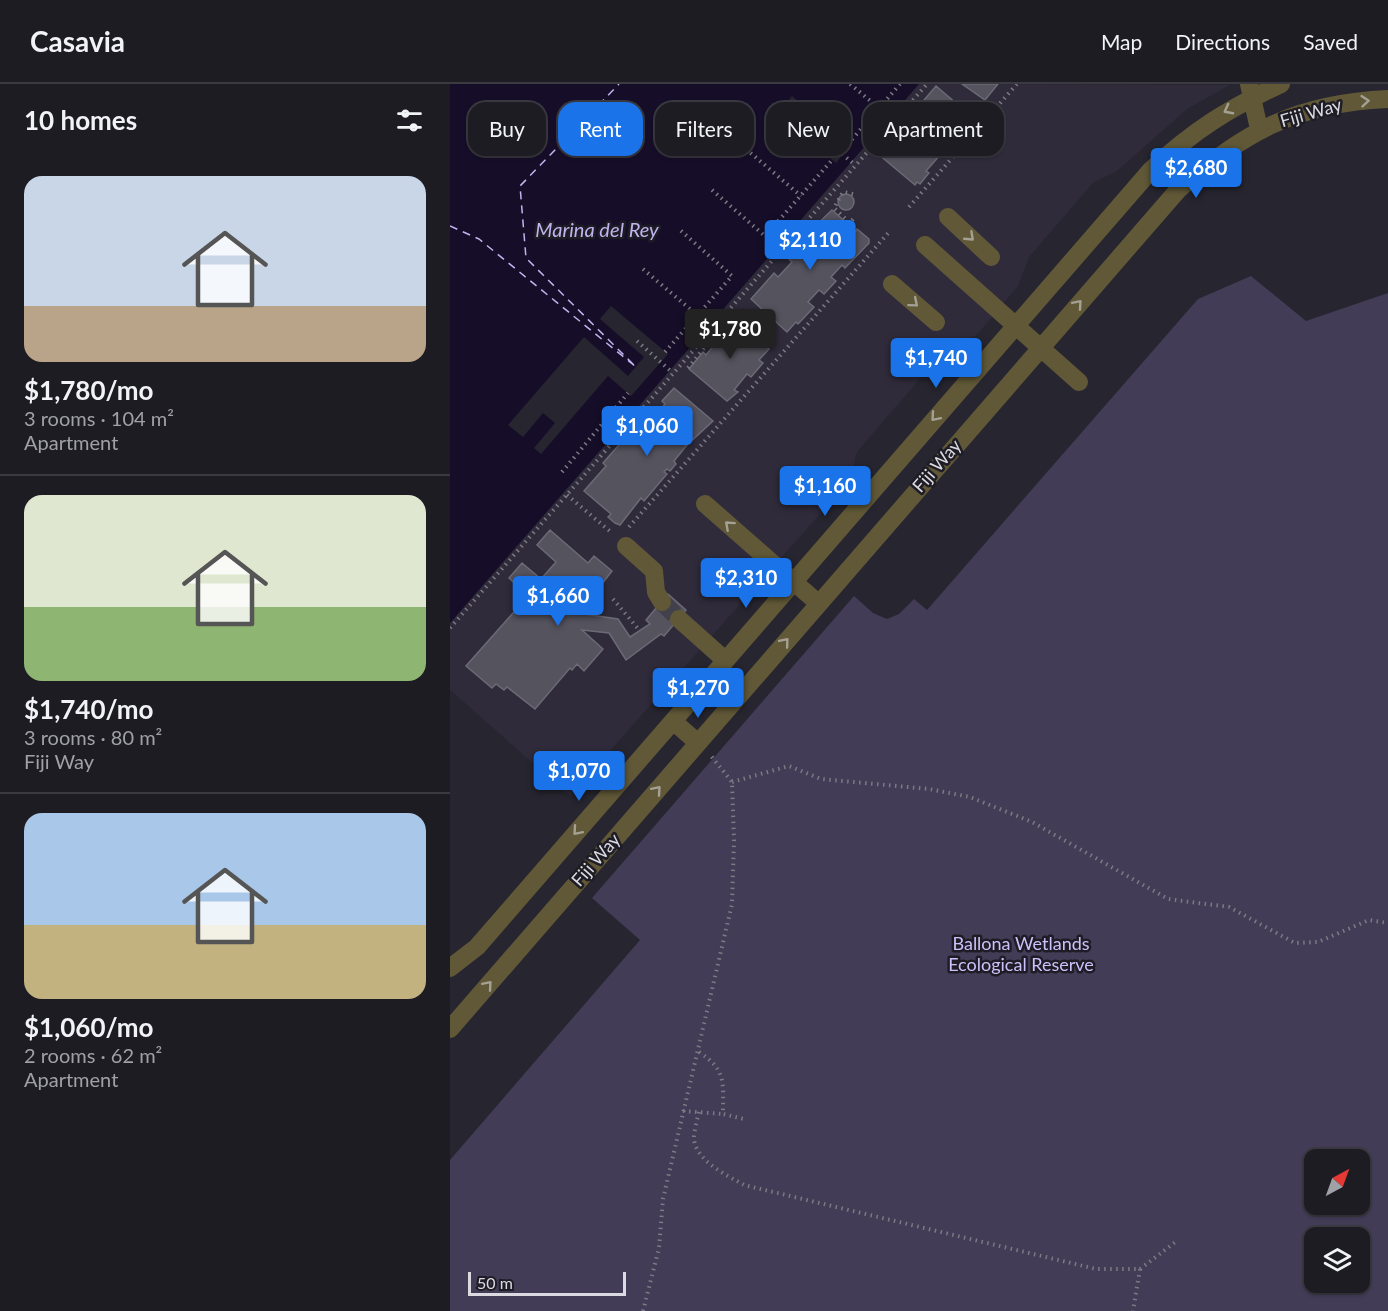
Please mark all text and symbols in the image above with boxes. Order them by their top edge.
text: Casavia [30,24,125,58]
text: Map [1101,29,1142,54]
text: Directions [1175,29,1270,54]
text: Saved [1303,29,1358,54]
street label: Fiji Way [1277,93,1345,131]
one-way arrow [1360,94,1369,107]
chip: Buy [468,102,546,156]
chip: Rent [558,102,643,156]
chip: Filters [655,102,754,156]
chip: New [766,102,851,156]
chip: Apartment [863,102,1004,156]
one-way arrow [1224,103,1234,114]
text: 10 homes [24,104,137,136]
icon: filters [393,104,426,137]
pin: $2,680 [1147,148,1245,199]
text: $2,680 [1165,155,1227,179]
icon: home [171,215,279,323]
water label: Marina del Rey [535,217,659,241]
pin: $2,110 [761,220,859,271]
text: $2,110 [779,227,841,251]
one-way arrow [963,230,974,241]
one-way arrow [907,296,918,307]
one-way arrow [1071,300,1082,311]
pin: $1,780 [681,309,779,360]
text: $1,780 [699,316,761,340]
pin: $1,740 [887,338,985,389]
text: $1,740 [905,345,967,369]
text: $1,780/mo [24,374,154,406]
text: 3 rooms · 104 m² [24,406,174,430]
pin: $1,060 [598,406,696,457]
one-way arrow [931,411,942,421]
text: $1,060 [616,413,678,437]
text: Apartment [24,430,118,454]
street label: Fiji Way [907,434,966,496]
pin: $1,160 [776,466,874,517]
text: $1,160 [794,473,856,497]
one-way arrow [725,521,735,532]
icon: home [171,534,279,642]
pin: $2,310 [697,558,795,609]
text: $2,310 [715,565,777,589]
pin: $1,660 [509,576,607,627]
text: $1,660 [527,583,589,607]
one-way arrow [777,638,788,649]
pin: $1,270 [649,668,747,719]
text: $1,270 [667,675,729,699]
text: $1,740/mo [24,693,154,725]
text: 3 rooms · 80 m² [24,725,162,749]
text: Fiji Way [24,749,94,773]
pin: $1,070 [530,751,628,802]
text: $1,070 [548,758,610,782]
one-way arrow [650,786,661,797]
one-way arrow [573,824,584,835]
street label: Fiji Way [566,828,625,890]
icon: home [171,852,279,960]
park label: Ballona Wetlands Ecological Reserve [948,932,1094,975]
one-way arrow [481,981,492,992]
text: $1,060/mo [24,1011,154,1043]
text: 2 rooms · 62 m² [24,1043,162,1067]
text: Apartment [24,1067,118,1091]
north arrow [1304,1149,1370,1215]
map controls [1304,1149,1370,1293]
button: layers [1304,1227,1370,1293]
scale bar [468,1269,626,1296]
text: 50 m [477,1273,513,1292]

